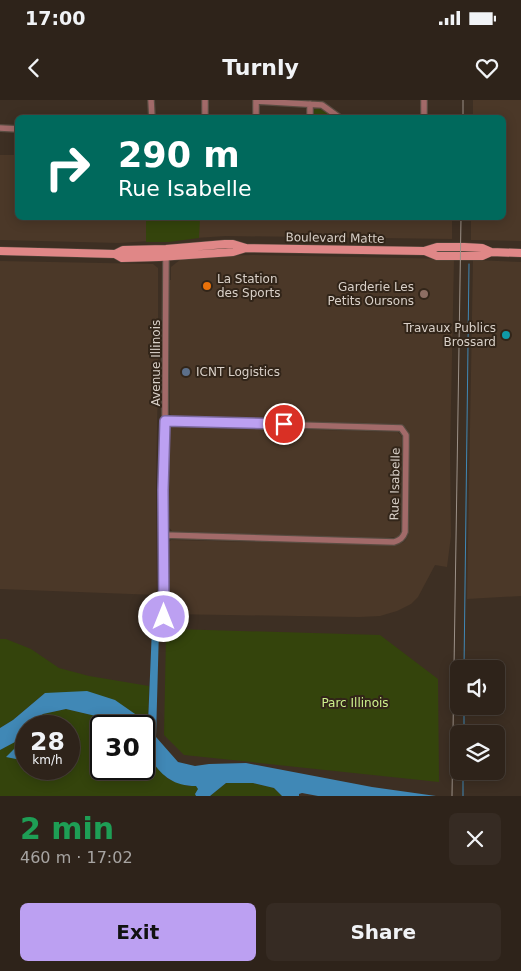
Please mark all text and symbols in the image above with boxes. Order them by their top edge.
text: 17:00 [25,7,85,29]
icon: back [20,54,48,82]
icon: heart [473,54,501,82]
text: Turnly [222,55,299,80]
icon: right [35,135,100,200]
text: 290 m [118,135,240,175]
text: Rue Isabelle [118,176,251,201]
street label: Boulevard Matte [285,230,385,246]
place label: La Station des Sports [217,272,281,300]
marker: La Station des Sports [201,280,213,292]
place label: Garderie Les Petits Oursons [328,280,414,308]
marker: Garderie Les Petits Oursons [418,288,430,300]
street label: Avenue Illinois [149,320,163,406]
place label: Travaux Publics Brossard [402,321,496,349]
marker: Travaux Publics Brossard [500,329,512,341]
place label: ICNT Logistics [196,365,280,379]
marker: ICNT Logistics [180,366,192,378]
pin [263,403,305,445]
icon: arrive [270,410,298,438]
street label: Rue Isabelle [387,447,403,521]
position arrow [137,590,189,642]
map controls [450,660,505,780]
button: sound [450,660,505,715]
park label: Parc Illinois [321,696,389,710]
speed limit sign: 30 [90,715,155,780]
button: layers [450,725,505,780]
text: 28 [30,727,65,756]
text: km/h [32,753,63,767]
text: 2 min [20,811,114,846]
button: close [449,813,501,865]
text: 460 m · 17:02 [20,848,133,867]
button: Exit [20,903,256,961]
button: Share [266,903,501,961]

